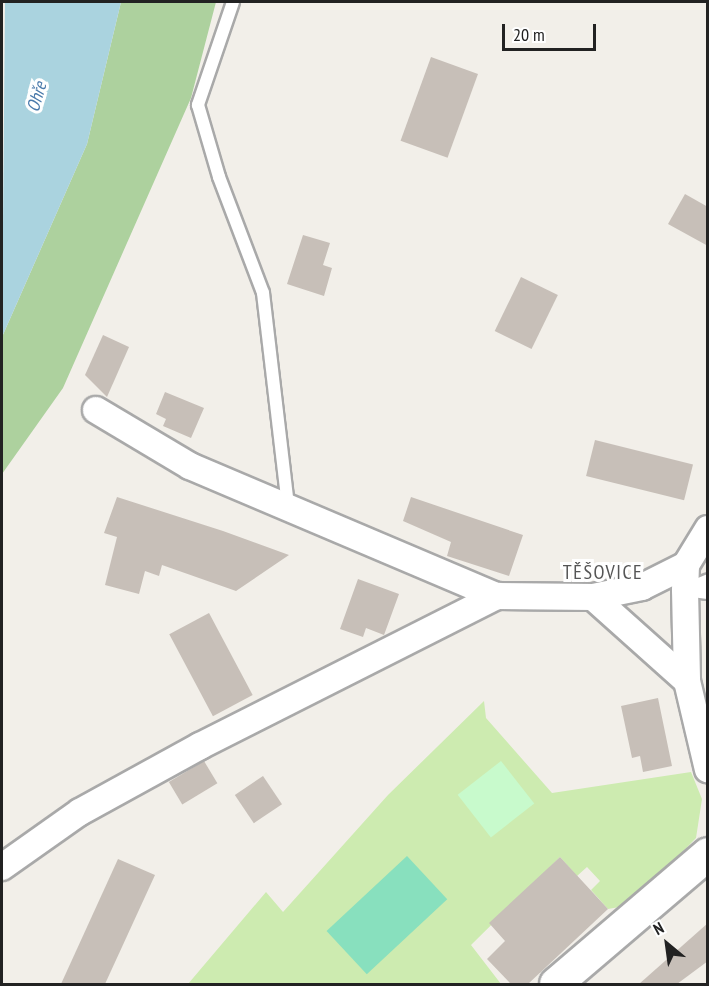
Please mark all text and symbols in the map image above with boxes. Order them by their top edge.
scale bar [505,12,600,50]
text: 20 m [513,23,545,46]
water label: Ohře [22,80,52,114]
district label: TĚŠOVICE [563,560,643,584]
north arrow [637,914,697,974]
text: N [650,917,667,939]

